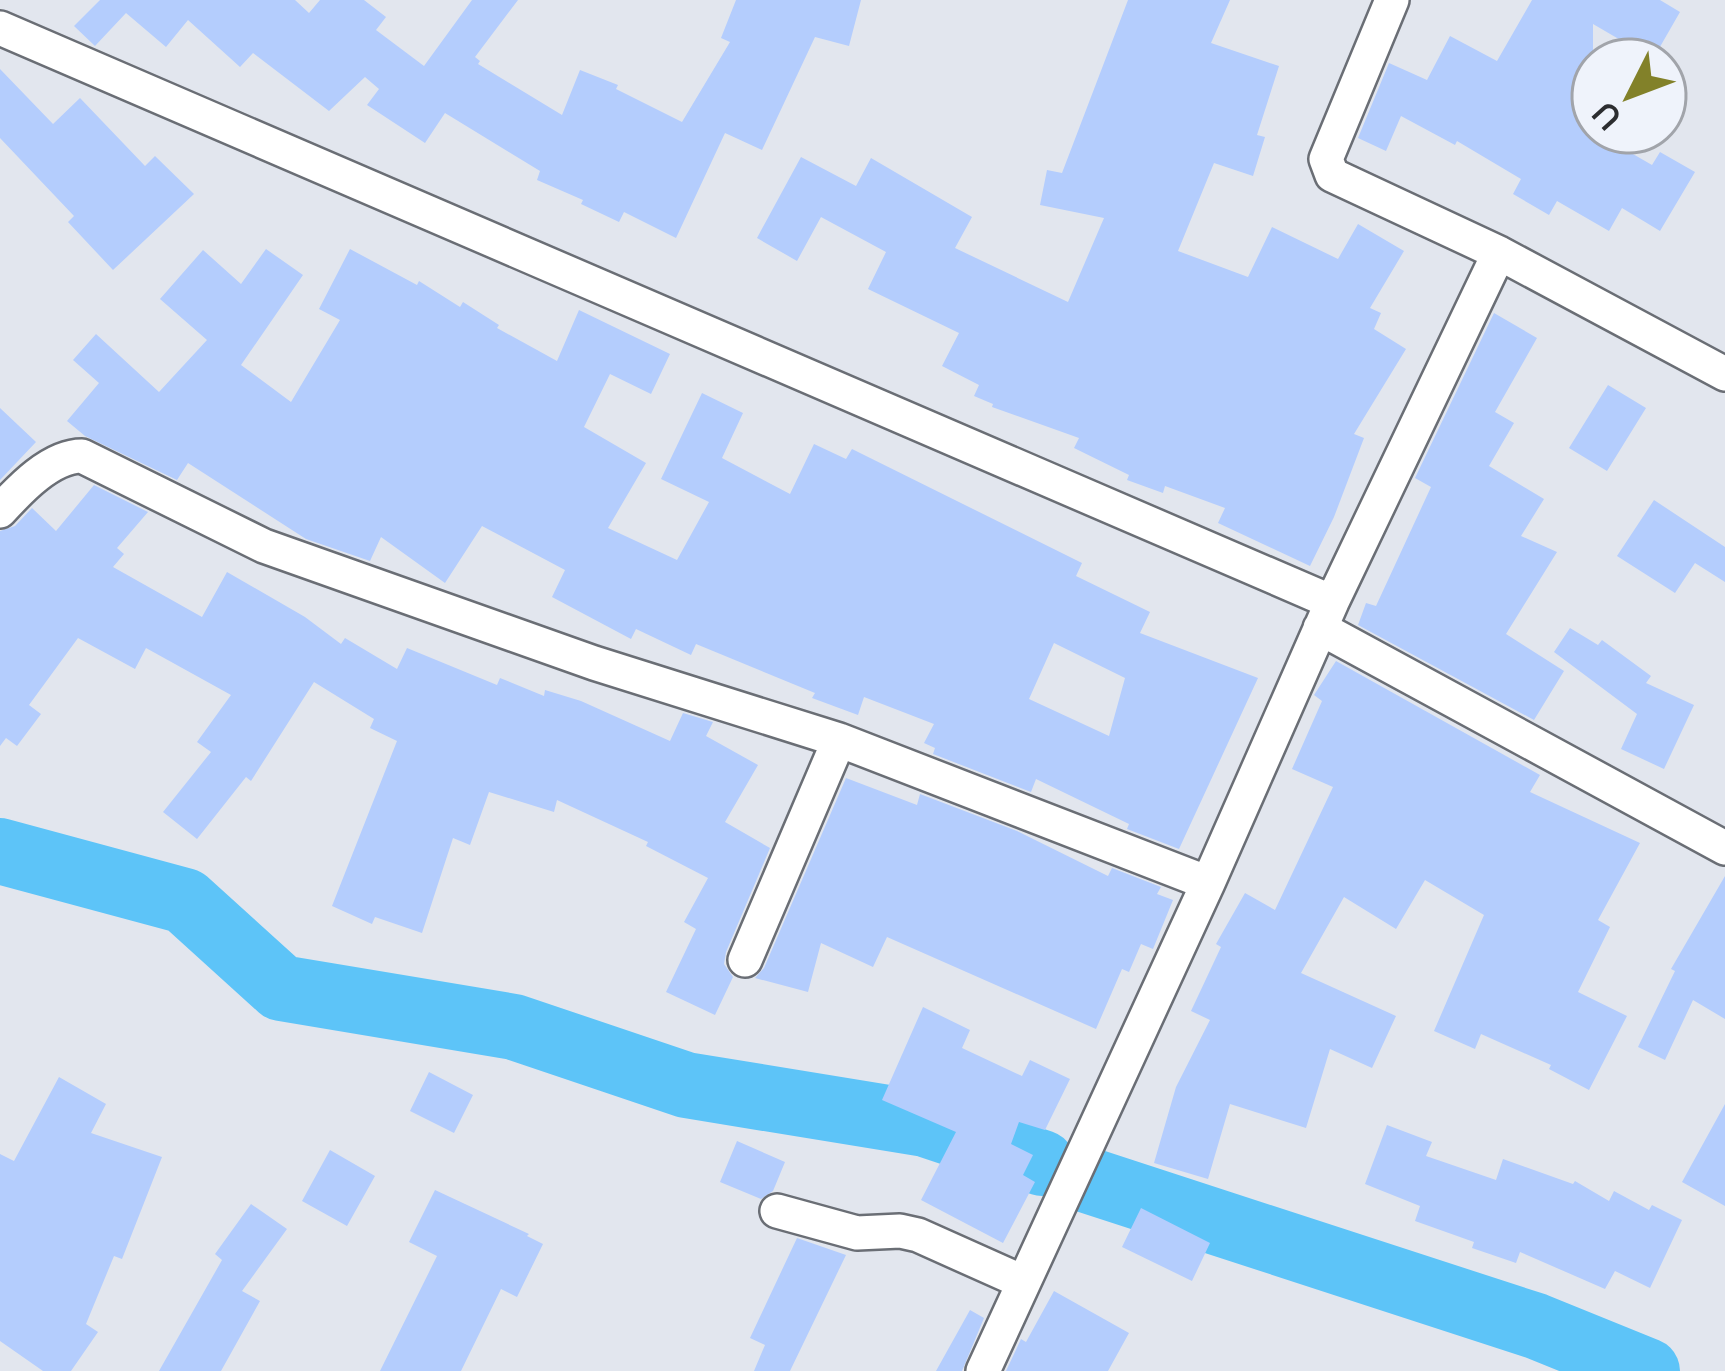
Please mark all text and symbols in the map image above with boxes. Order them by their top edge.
north arrow [1569,36,1689,156]
text: U [1582,93,1631,140]

